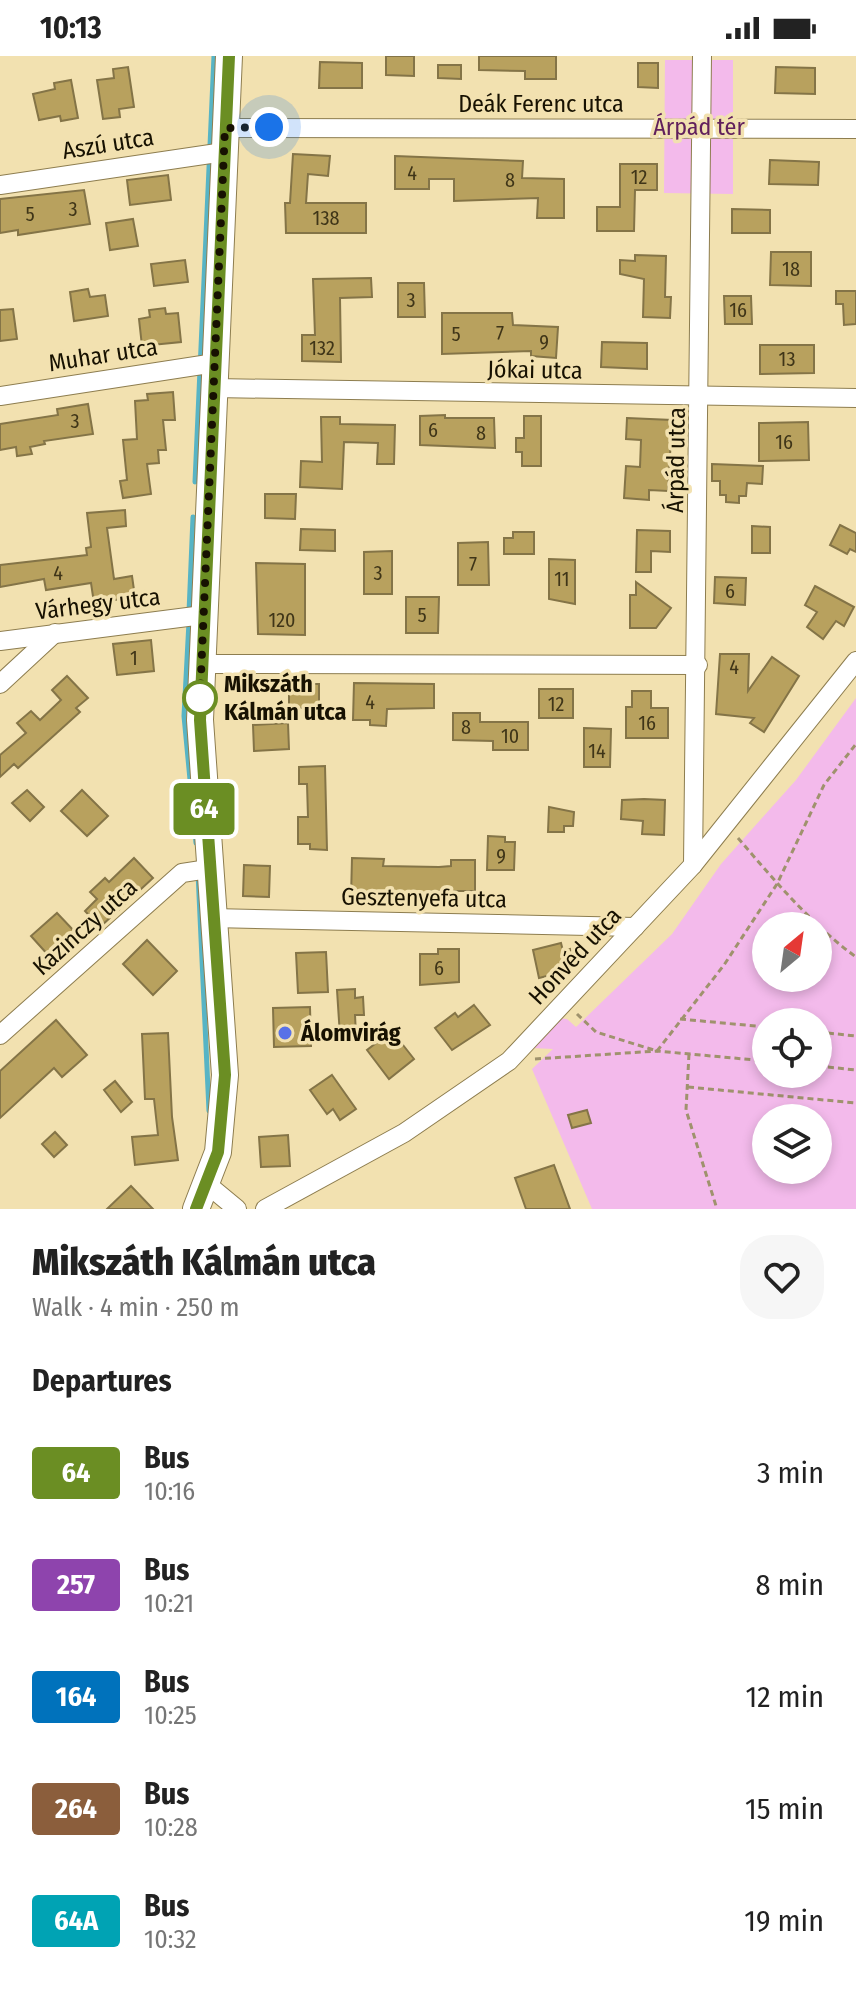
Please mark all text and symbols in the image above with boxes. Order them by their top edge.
text: 10:13 [40,10,102,46]
street label: Deák Ferenc utca [458,90,624,118]
your location [249,107,289,147]
park label: Árpád tér [653,112,745,141]
street label: Aszú utca [60,123,156,165]
house number: 4 [407,161,417,185]
house number: 12 [631,165,647,189]
house number: 8 [505,168,515,192]
house number: 3 [68,197,78,221]
house number: 5 [25,202,35,226]
house number: 138 [313,206,339,230]
house number: 18 [782,257,800,281]
house number: 3 [406,288,416,312]
house number: 16 [729,298,747,322]
house number: 7 [496,321,504,345]
house number: 5 [451,322,461,346]
house number: 9 [539,330,549,354]
street label: Muhar utca [47,333,159,377]
house number: 132 [309,336,335,360]
house number: 13 [779,347,795,371]
street label: Jókai utca [487,355,583,385]
street label: Árpád utca [660,407,691,513]
house number: 3 [70,409,80,433]
house number: 6 [428,418,438,442]
house number: 8 [476,421,486,445]
house number: 16 [775,430,793,454]
house number: 7 [469,552,477,576]
house number: 4 [53,561,63,585]
house number: 3 [373,561,383,585]
house number: 11 [554,567,570,591]
house number: 6 [725,579,735,603]
street label: Várhegy utca [34,582,162,626]
house number: 5 [417,603,427,627]
house number: 120 [268,608,296,632]
house number: 1 [130,646,138,670]
house number: 4 [729,655,739,679]
place label: Mikszáth Kálmán utca [224,670,346,726]
marker: Mikszáth Kálmán utca [183,681,217,715]
house number: 4 [365,690,375,714]
house number: 12 [548,692,564,716]
house number: 16 [638,711,656,735]
house number: 8 [461,715,471,739]
house number: 10 [501,724,519,748]
house number: 14 [588,739,606,763]
line badge: 64 [168,783,240,835]
text: 64 [189,792,219,825]
house number: 9 [496,844,506,868]
street label: Kazinczy utca [27,873,143,981]
street label: Gesztenyefa utca [341,883,507,913]
street label: Honvéd utca [523,902,627,1010]
north arrow [752,912,832,992]
map controls [752,912,832,1184]
house number: 6 [434,956,444,980]
button: locate [752,1008,832,1088]
place label: Álomvirág [300,1018,401,1047]
marker: Álomvirág [276,1024,294,1042]
button: layers [752,1104,832,1184]
button: heart [740,1235,824,1319]
text: Mikszáth Kálmán utca [32,1239,376,1285]
text: Walk · 4 min · 250 m [32,1292,240,1323]
text: Departures [32,1363,172,1399]
text: Bus [144,1440,189,1476]
text: 3 min [757,1455,824,1491]
text: 64 [61,1456,91,1489]
text: 10:16 [144,1476,195,1507]
text: Bus [144,1552,189,1588]
text: 8 min [756,1567,824,1603]
text: 257 [57,1568,95,1601]
text: 10:21 [144,1588,194,1619]
text: Bus [144,1664,189,1700]
text: 12 min [746,1679,824,1715]
text: 164 [56,1680,96,1713]
text: 10:25 [144,1700,197,1731]
text: Bus [144,1776,189,1812]
text: 15 min [745,1791,824,1827]
text: 264 [55,1792,97,1825]
text: 10:28 [144,1812,198,1843]
text: Bus [144,1888,189,1924]
text: 19 min [744,1903,824,1939]
text: 64A [54,1904,98,1937]
text: 10:32 [144,1924,196,1955]

